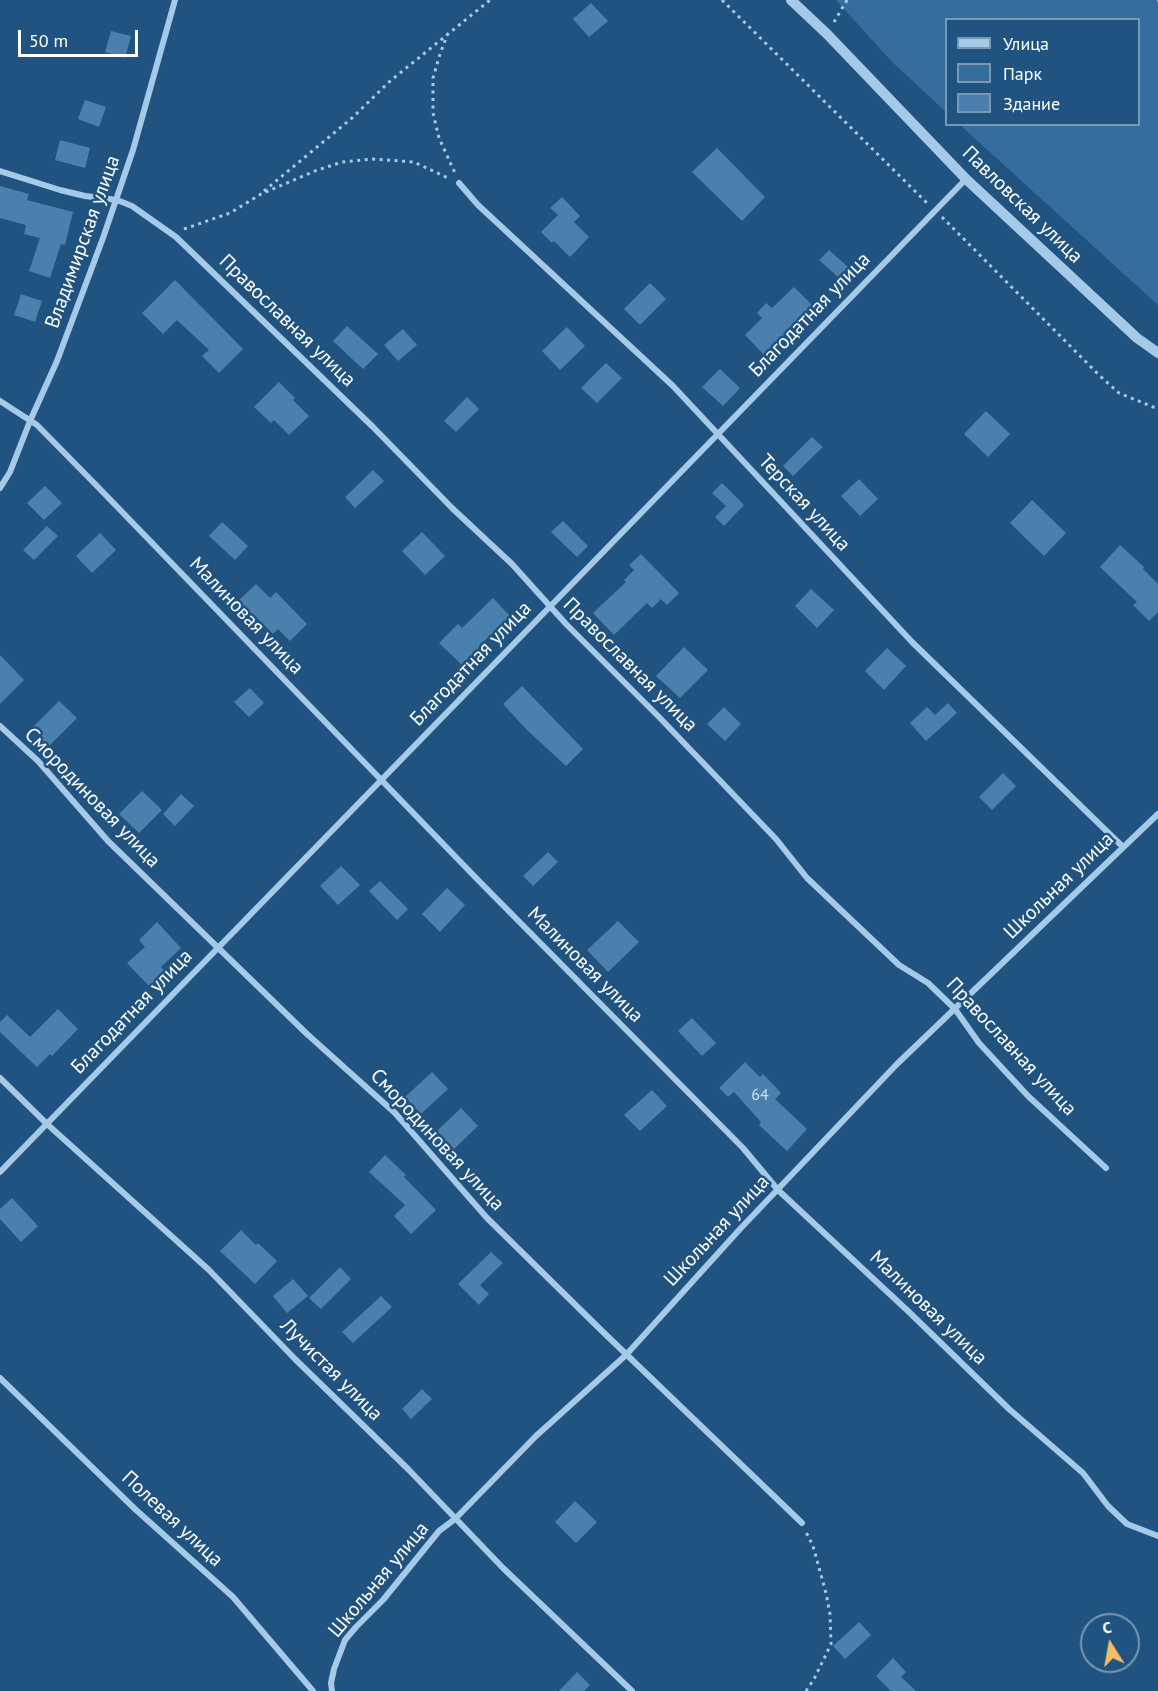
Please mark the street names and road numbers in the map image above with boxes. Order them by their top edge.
street label: Павловская улица [957,141,1087,269]
street label: Владимирская улица [41,152,125,332]
street label: Благодатная улица [744,248,876,382]
street label: Православная улица [214,250,360,392]
street label: Терская улица [753,450,855,556]
street label: Малиновая улица [184,552,308,680]
street label: Православная улица [558,593,702,737]
street label: Благодатная улица [405,597,537,731]
street label: Смородиновая улица [19,723,165,873]
street label: Школьная улица [999,828,1119,944]
street label: Малиновая улица [522,902,648,1028]
street label: Благодатная улица [66,945,198,1079]
street label: Православная улица [941,973,1081,1121]
street label: Смородиновая улица [365,1064,509,1216]
street label: Школьная улица [659,1170,775,1292]
street label: Малиновая улица [864,1246,992,1370]
street label: Лучистая улица [275,1314,387,1426]
street label: Полевая улица [116,1466,228,1572]
street label: Школьная улица [324,1517,434,1643]

